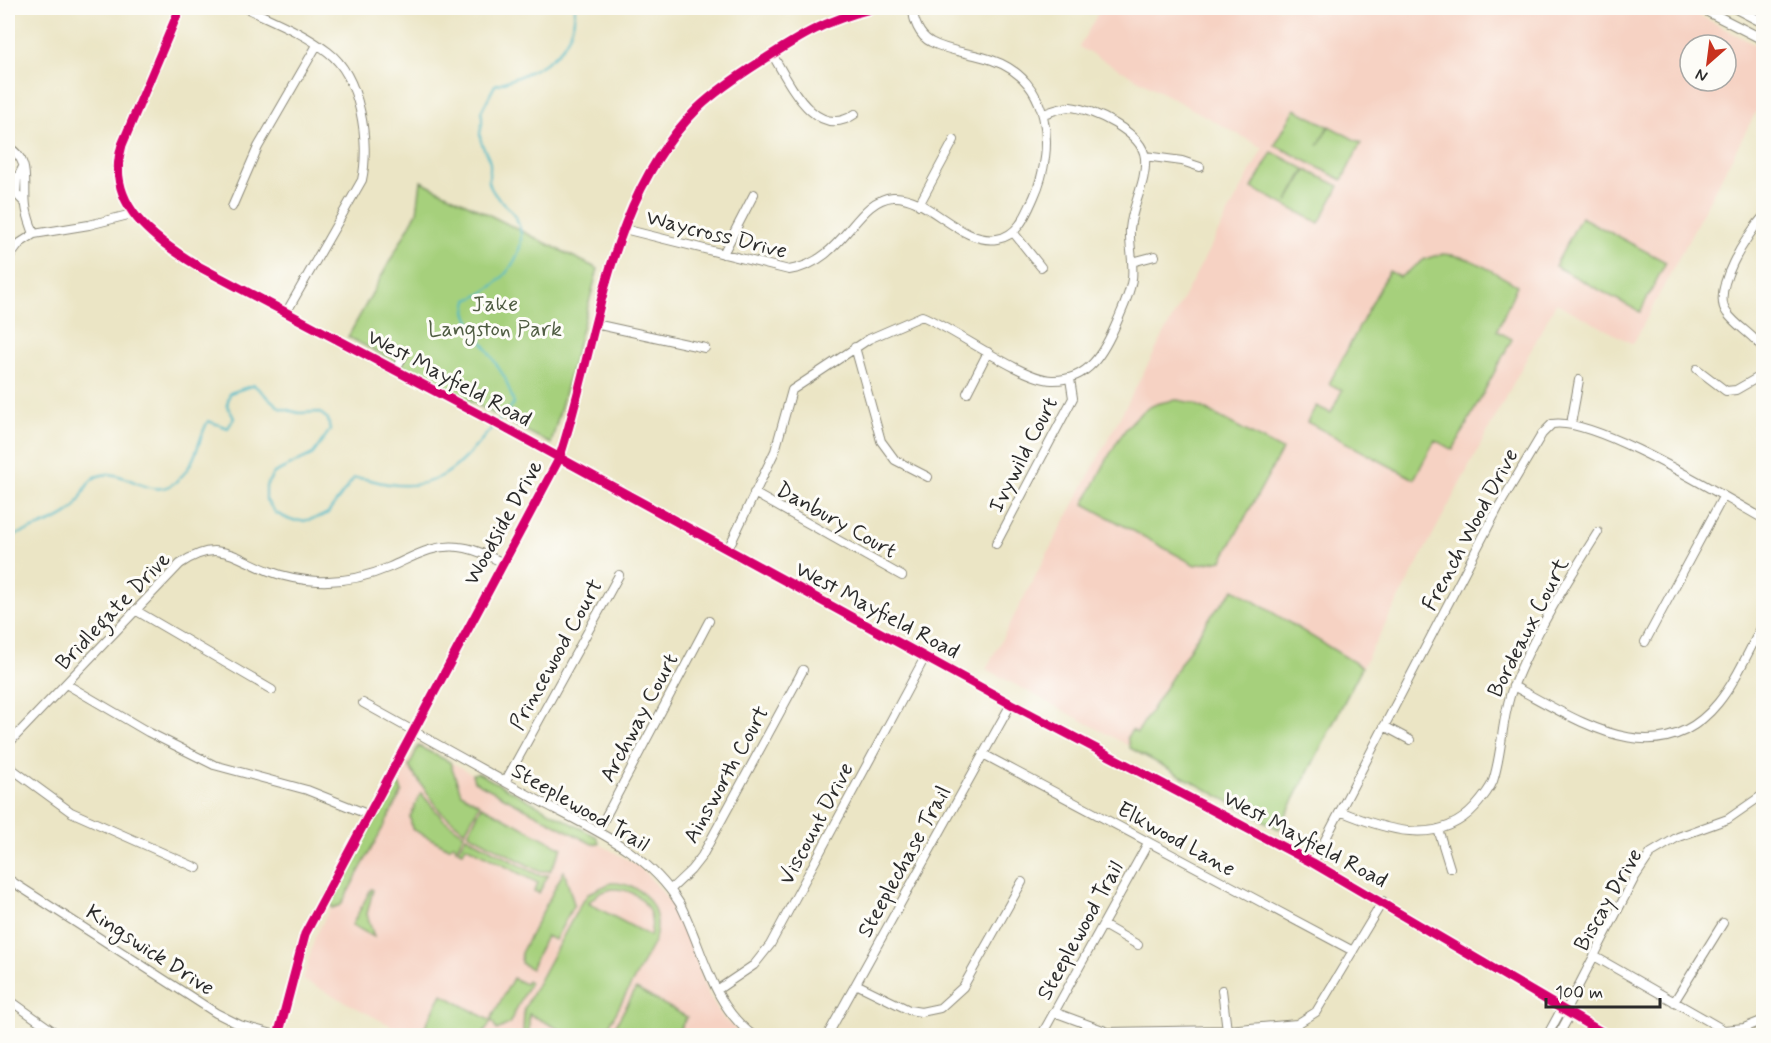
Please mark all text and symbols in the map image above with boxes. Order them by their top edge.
north arrow [1678,33,1738,93]
text: N [1692,63,1711,87]
street label: Waycross Drive [643,204,790,266]
park label: Jake Langston Park [428,291,562,347]
street label: West Mayfield Road [362,324,536,434]
street label: Ivywild Court [983,392,1065,518]
street label: French Wood Drive [1416,444,1525,616]
street label: Woodside Drive [458,455,550,591]
street label: Danbury Court [771,476,901,565]
street label: Bridlegate Drive [50,546,179,679]
street label: Bordeaux Court [1482,553,1576,702]
street label: West Mayfield Road [790,556,964,666]
street label: Princewood Court [504,574,610,735]
street label: Archway Court [594,649,686,787]
street label: Ainsworth Court [677,701,776,849]
street label: Steeplewood Trail [506,757,654,859]
street label: Viscount Drive [773,758,861,890]
street label: Steeplechase Trail [851,781,958,943]
street label: West Mayfield Road [1218,785,1392,895]
street label: Elkwood Lane [1112,796,1240,884]
street label: Biscay Drive [1568,844,1649,956]
street label: Steeplewood Trail [1031,857,1130,1005]
street label: Kingswick Drive [79,899,220,1005]
scale bar [1546,971,1660,1009]
text: 100 m [1555,981,1603,1005]

